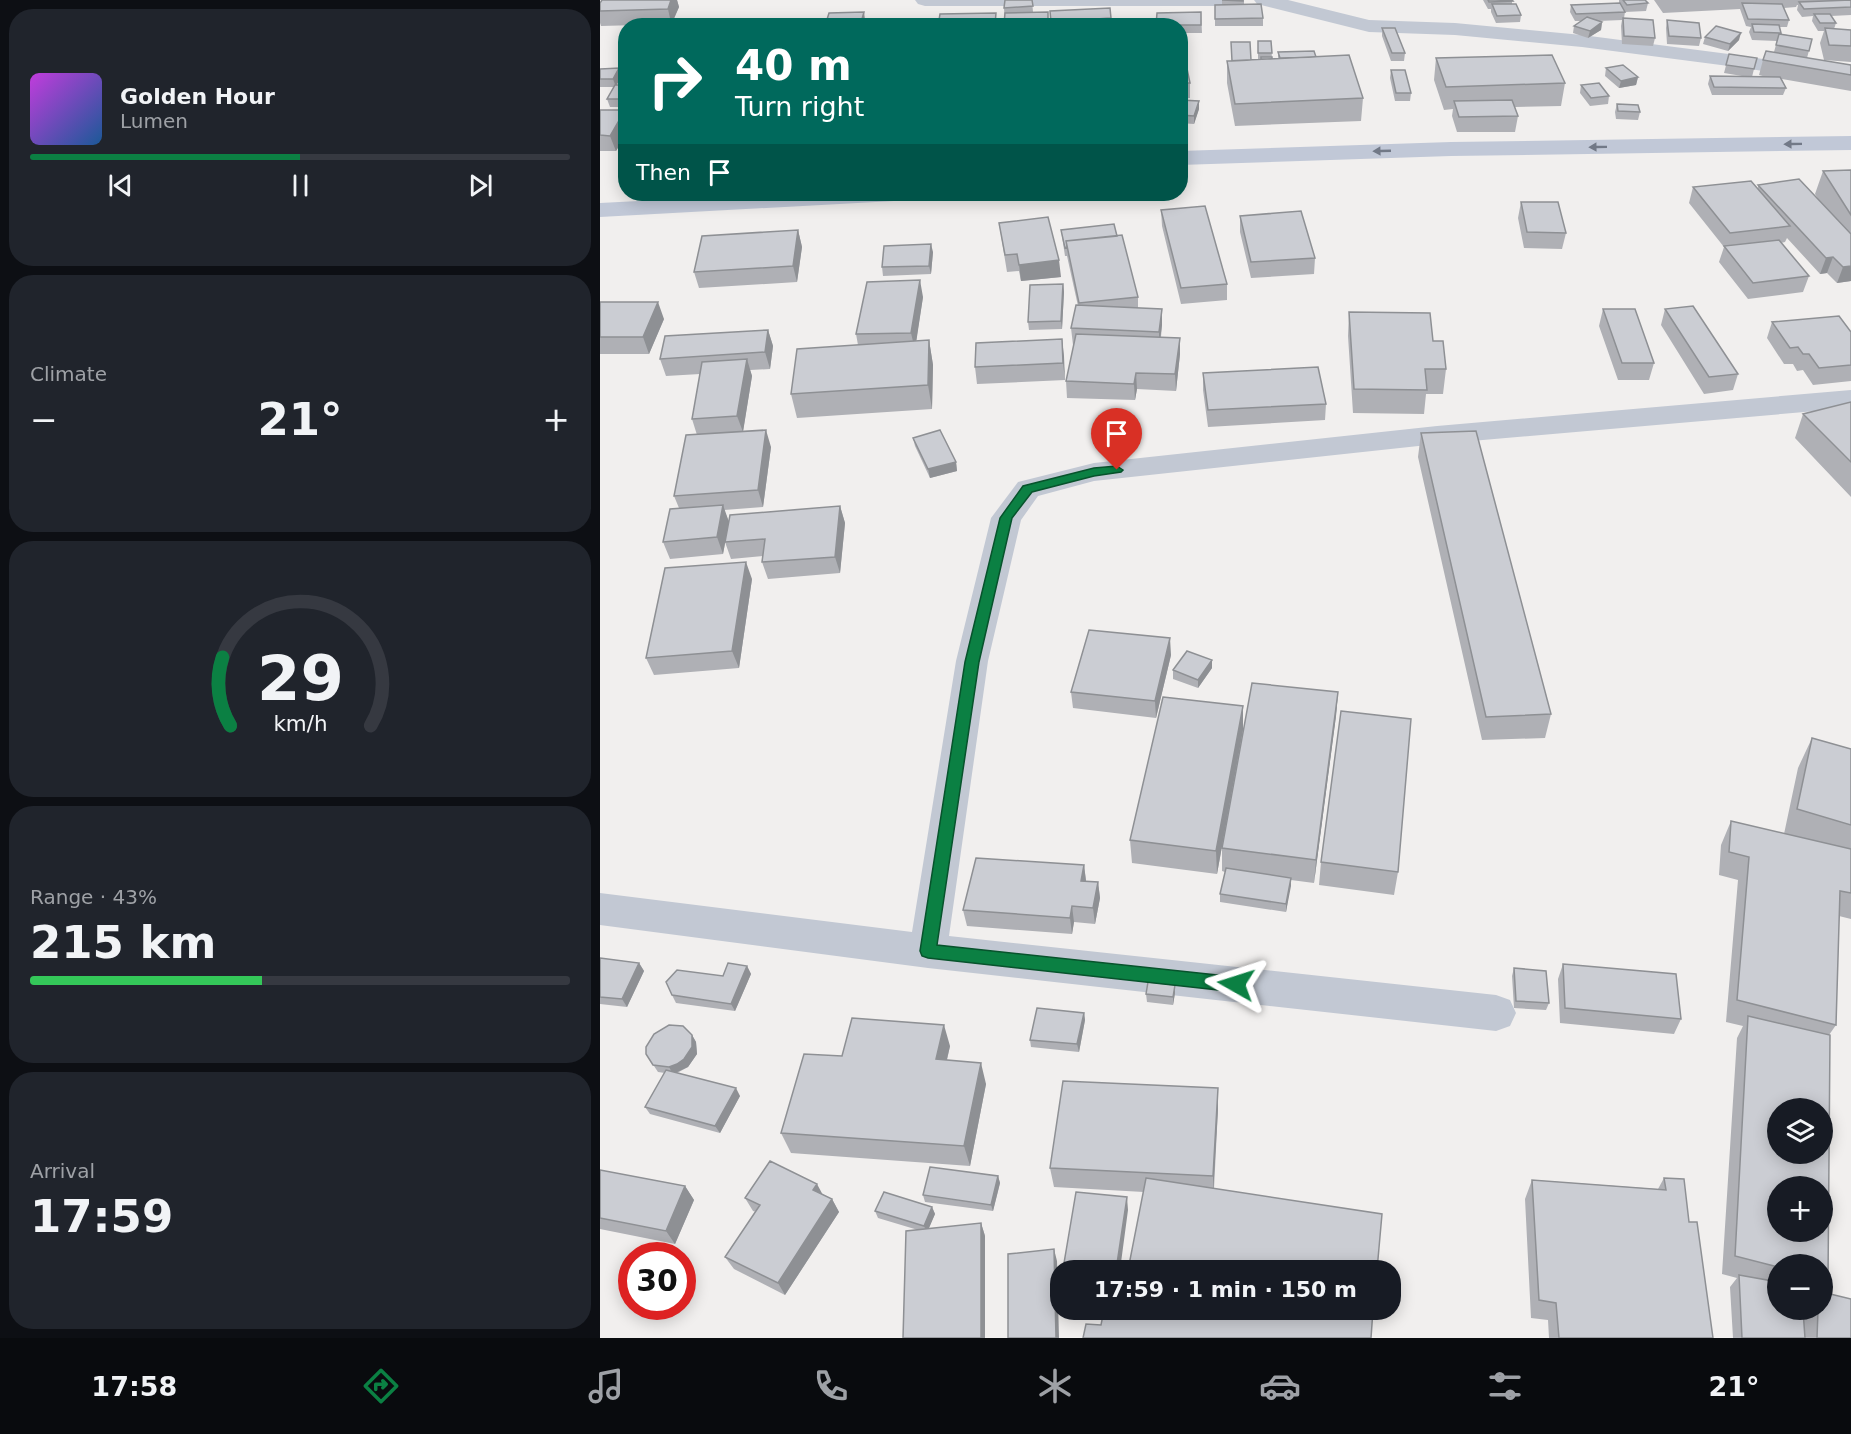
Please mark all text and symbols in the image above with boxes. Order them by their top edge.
text: 40 m [735,41,852,90]
icon: right [636,42,714,120]
text: Golden Hour [120,84,275,109]
text: Turn right [735,91,864,122]
text: Lumen [120,109,188,133]
one-way arrow [1783,139,1802,149]
one-way arrow [1588,142,1607,152]
one-way arrow [1372,147,1391,156]
icon: arrive [703,156,736,189]
text: Then [636,160,691,185]
icon: previous [104,169,137,202]
icon: pause [284,169,317,202]
icon: next [464,169,497,202]
text: Climate [30,362,107,386]
text: 21° [257,393,343,446]
text: − [30,400,58,439]
text: + [542,400,570,439]
pin [1091,408,1142,470]
icon: arrive [1100,417,1133,450]
text: 29 [257,642,343,715]
text: km/h [273,711,327,736]
text: Range · 43% [30,885,157,909]
text: 215 km [30,916,216,969]
position arrow [1204,952,1268,1016]
map controls [1767,1098,1833,1320]
button: layers [1767,1098,1833,1164]
text: Arrival [30,1159,95,1183]
button: + [1767,1176,1833,1242]
text: 17:59 [30,1190,173,1243]
speed limit sign: 30 [618,1242,696,1320]
button: − [1767,1254,1833,1320]
text: 17:59 · 1 min · 150 m [1094,1277,1357,1302]
icon: directions [360,1365,402,1407]
icon: music [585,1365,627,1407]
icon: phone [810,1365,852,1407]
icon: climate [1034,1365,1076,1407]
icon: car [1259,1365,1301,1407]
icon: filters [1484,1365,1526,1407]
text: 17:58 [91,1371,177,1402]
text: 21° [1708,1371,1760,1402]

